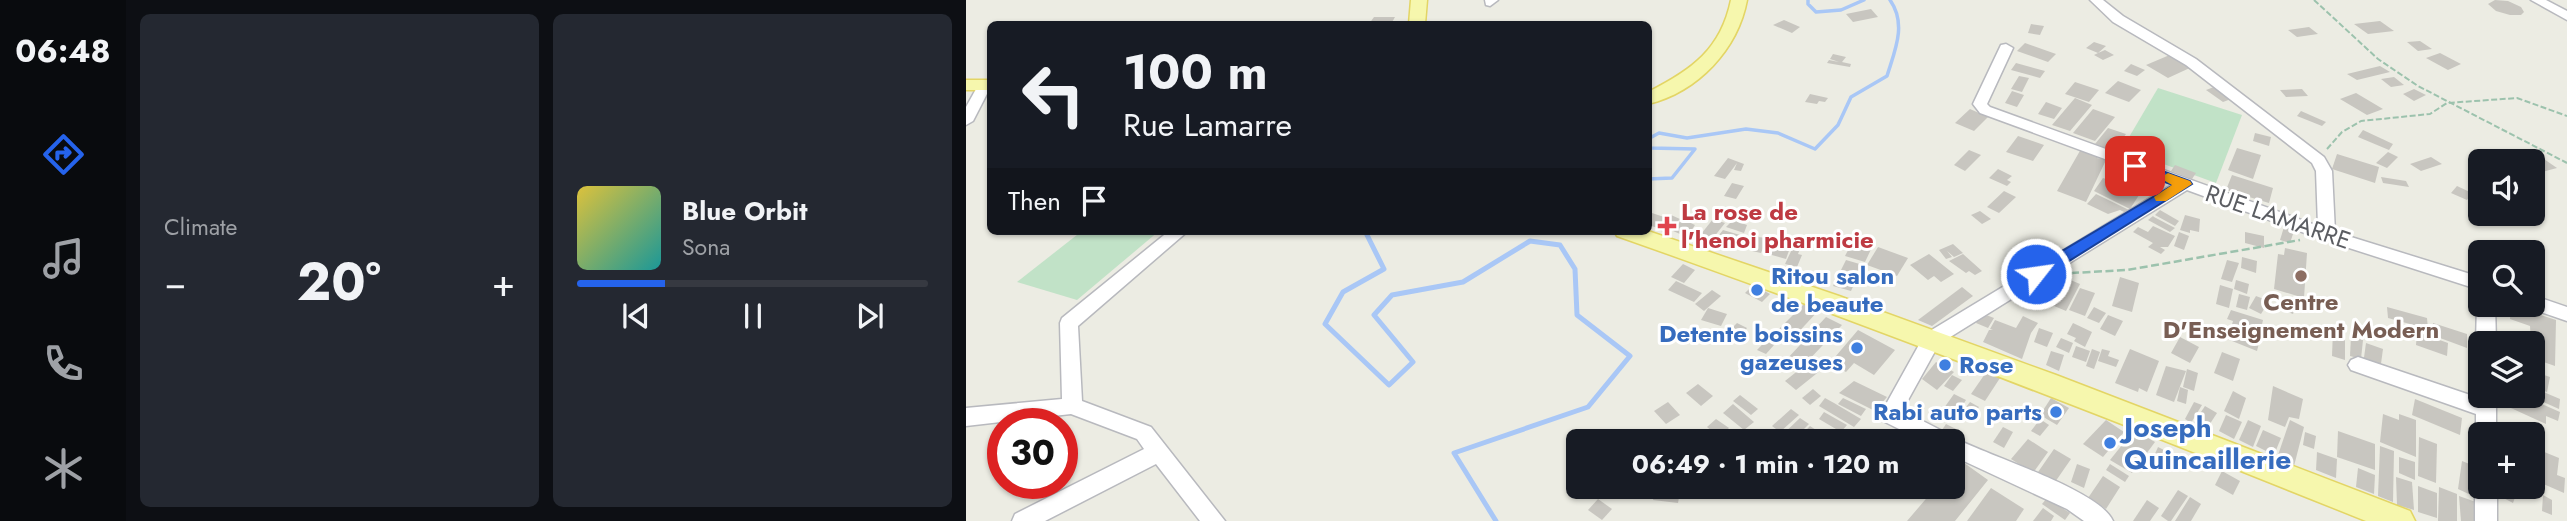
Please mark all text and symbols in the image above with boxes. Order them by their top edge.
text: 06:48 [15,28,111,74]
text: 100 m [1123,37,1268,107]
icon: left [1008,49,1099,140]
text: Rue Lamarre [1123,102,1292,148]
icon: directions [39,130,88,179]
pin [2105,136,2165,196]
icon: arrive [2116,147,2154,185]
map controls [2468,149,2545,499]
button: sound [2468,149,2545,226]
street label: RUE LAMARRE [2201,175,2356,258]
text: Then [1008,182,1061,220]
icon: arrive [1075,182,1113,220]
text: Blue Orbit [682,192,807,230]
place label: La rose de l'henoi pharmicie [1681,194,1874,257]
text: Climate [164,210,237,244]
marker: La rose de l'henoi pharmicie [1659,218,1675,234]
text: Sona [682,230,730,264]
icon: music [39,234,88,283]
position arrow [1999,237,2073,311]
button: search [2468,240,2545,317]
text: 20° [297,244,381,320]
text: − [164,255,186,310]
text: + [492,255,515,310]
place label: Ritou salon de beaute [1771,258,1894,321]
marker: Centre D'Enseignement Modern [2293,268,2309,284]
marker: Ritou salon de beaute [1749,282,1765,298]
place label: Centre D'Enseignement Modern [2163,284,2439,347]
icon: previous [617,297,655,335]
icon: pause [734,297,772,335]
icon: next [851,297,889,335]
place label: Detente boissins gazeuses [1659,316,1843,379]
button: layers [2468,331,2545,408]
icon: phone [39,339,88,388]
marker: Detente boissins gazeuses [1849,340,1865,356]
place label: Rose [1959,347,2013,382]
marker: Rose [1937,357,1953,373]
place label: Rabi auto parts [1873,394,2042,429]
marker: Rabi auto parts [2048,404,2064,420]
place label: Joseph Quincaillerie [2119,407,2291,480]
speed limit sign: 30 [987,408,1078,499]
button: + [2468,422,2545,499]
marker: Joseph Quincaillerie [2102,435,2118,451]
icon: climate [39,444,88,493]
text: 06:49 · 1 min · 120 m [1632,445,1899,483]

